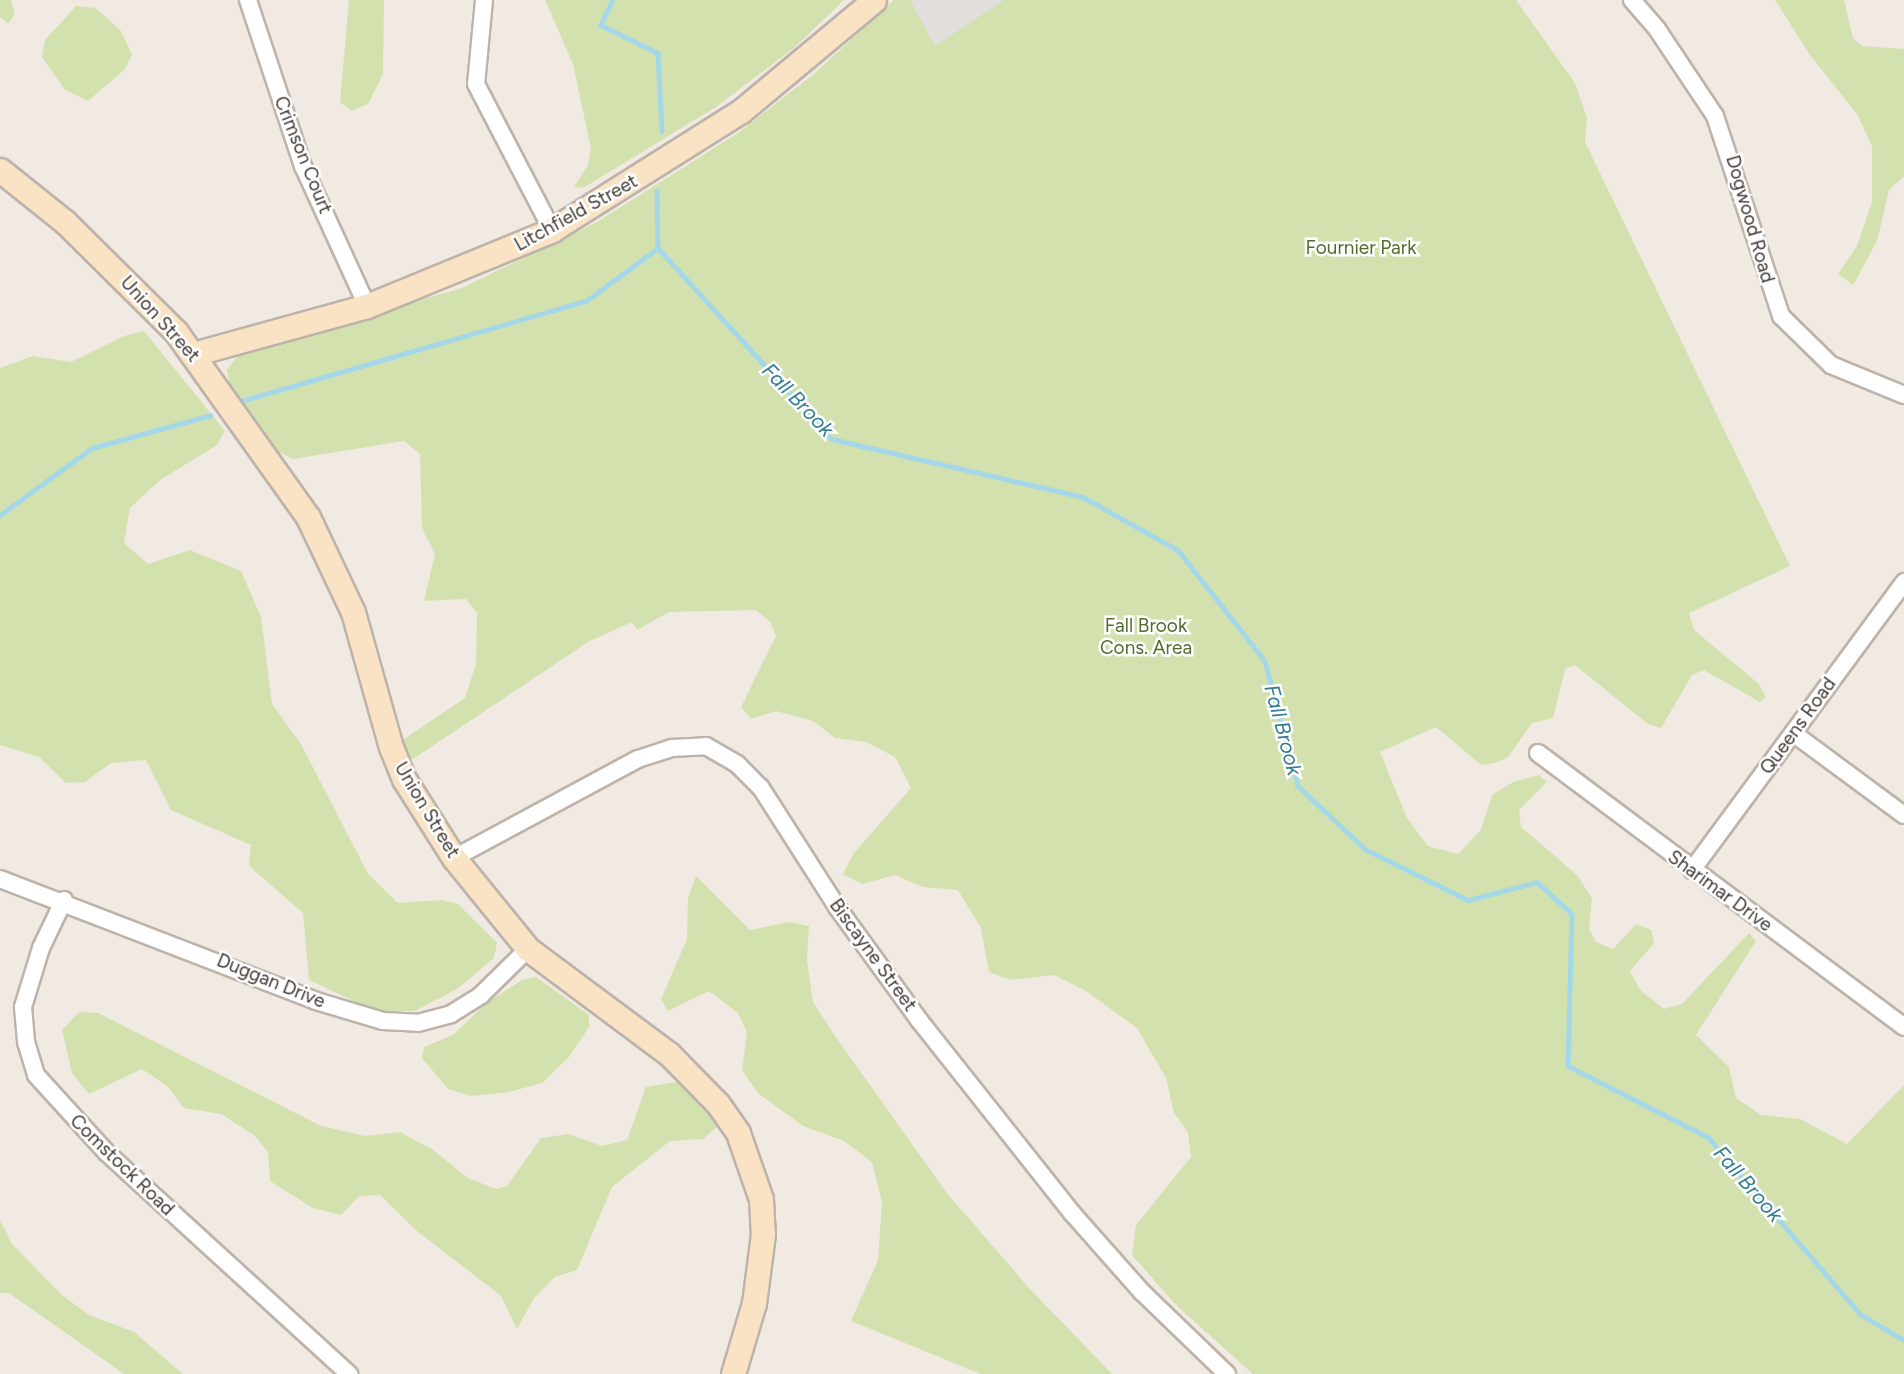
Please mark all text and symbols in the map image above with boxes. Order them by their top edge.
street label: Crimson Court [269,93,337,217]
street label: Dogwood Road [1721,153,1779,285]
street label: Litchfield Street [510,170,642,256]
park label: Fournier Park [1306,237,1416,259]
street label: Union Street [115,271,205,367]
water label: Fall Brook [757,358,839,442]
park label: Fall Brook Cons. Area [1100,615,1192,659]
street label: Queens Road [1755,673,1841,779]
water label: Fall Brook [1259,682,1307,778]
street label: Union Street [389,758,465,862]
street label: Sharimar Drive [1663,845,1777,937]
street label: Biscayne Street [825,894,921,1016]
street label: Duggan Drive [213,949,329,1013]
street label: Comstock Road [65,1110,179,1220]
water label: Fall Brook [1708,1141,1788,1227]

